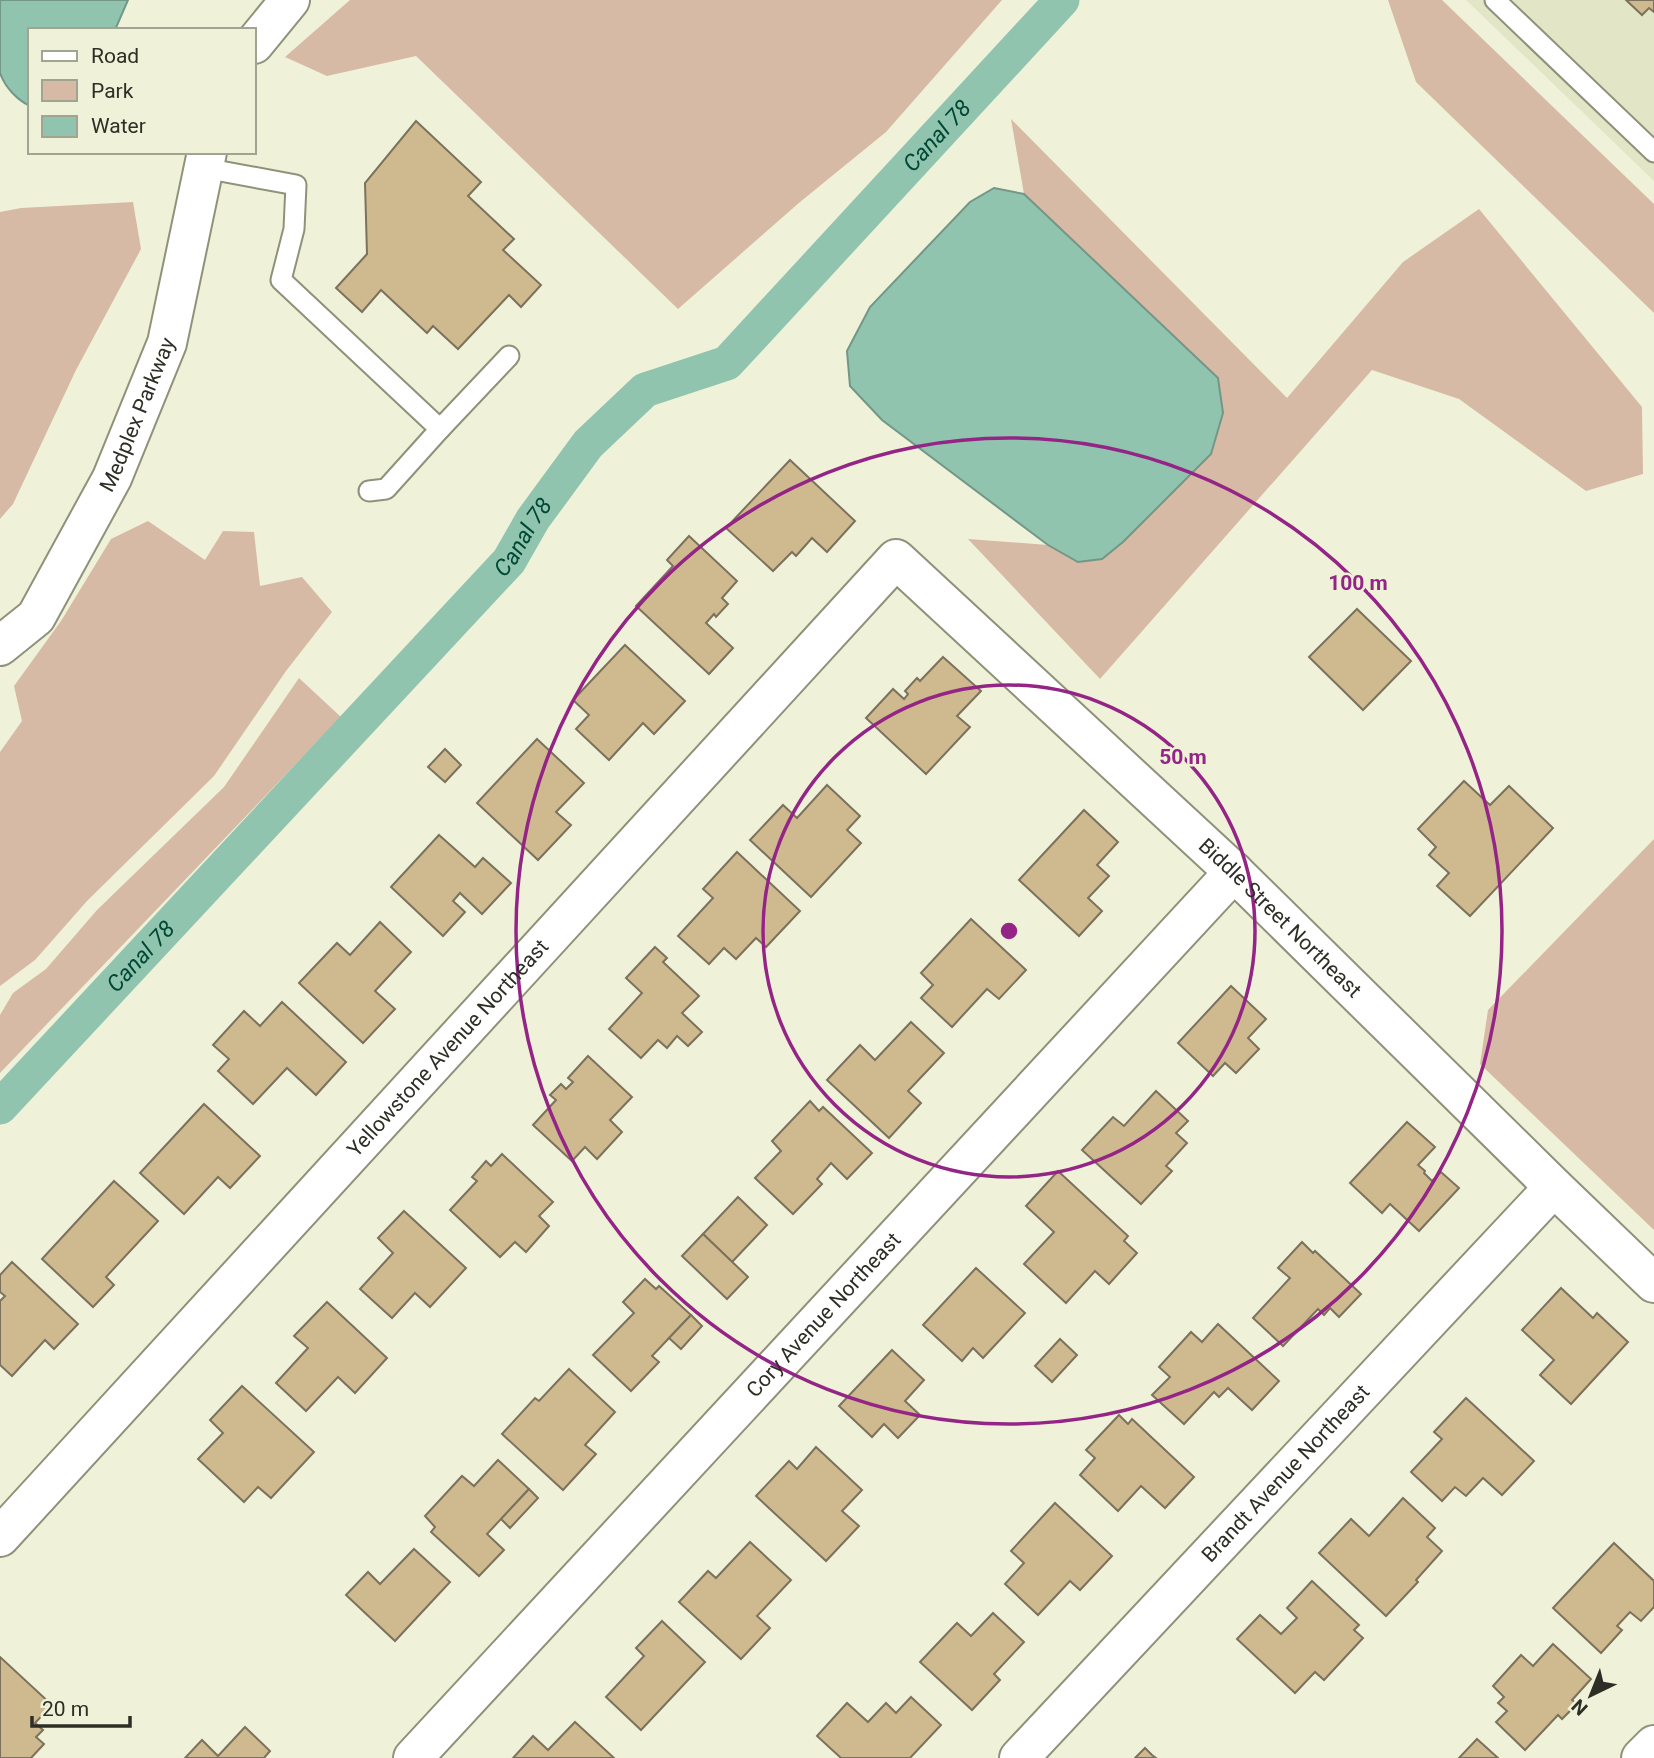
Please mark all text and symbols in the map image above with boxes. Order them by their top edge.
legend [28,28,256,154]
text: Road [91,44,139,68]
text: Park [91,79,134,103]
water label: Canal 78 [898,95,977,177]
text: Water [91,114,146,138]
street label: Medplex Parkway [95,334,180,496]
water label: Canal 78 [488,493,558,582]
text: 100 m [1328,571,1388,595]
text: 50 m [1159,745,1207,769]
street label: Biddle Street Northeast [1194,833,1366,1002]
water label: Canal 78 [101,916,180,998]
centre of rings [997,919,1021,943]
street label: Yellowstone Avenue Northeast [342,935,553,1162]
street label: Cory Avenue Northeast [742,1228,906,1402]
street label: Brandt Avenue Northeast [1197,1380,1375,1567]
north arrow [1556,1660,1626,1730]
scale bar [32,1684,130,1728]
text: N [1567,1694,1592,1720]
text: 20 m [42,1697,89,1721]

